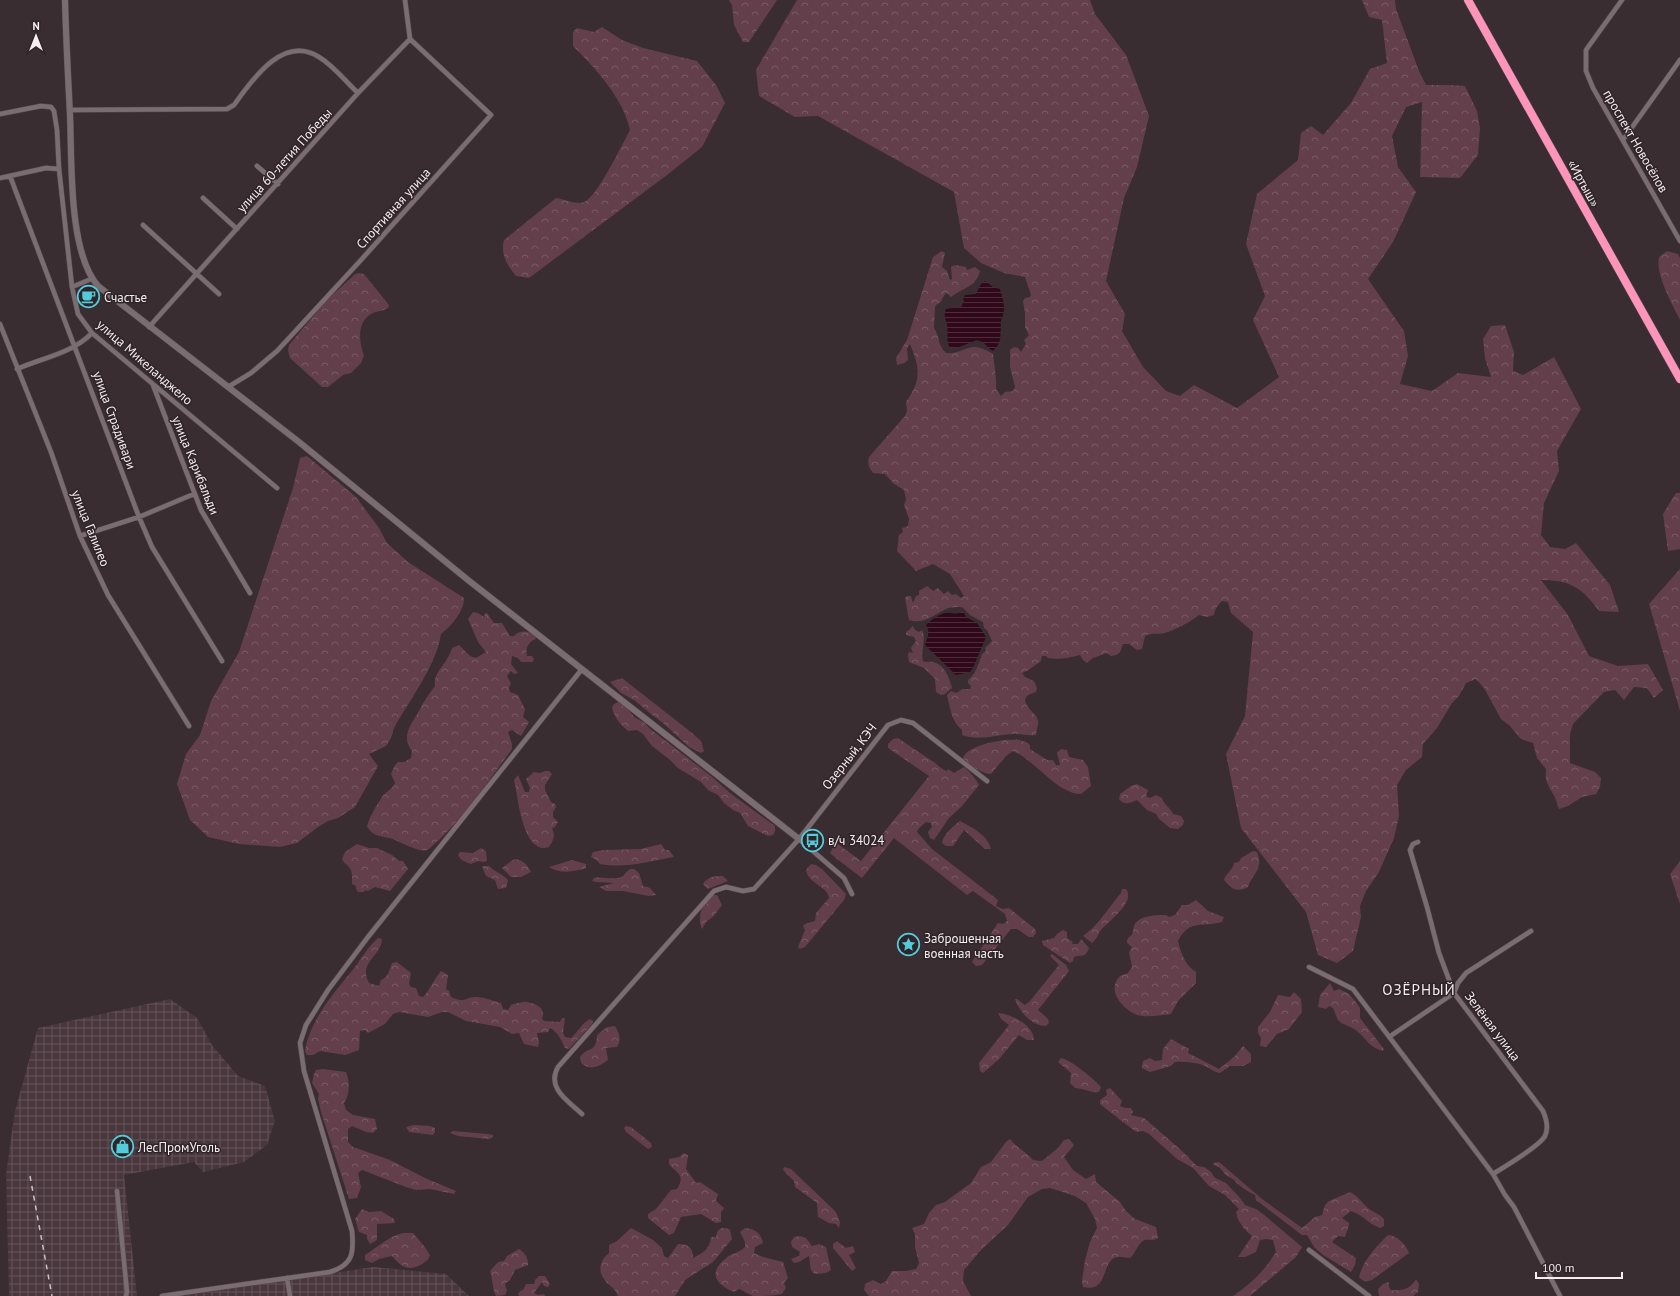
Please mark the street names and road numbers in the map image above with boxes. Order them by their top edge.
street label: проспект Новосёлов [1599,87,1672,196]
street label: улица 60-летия Победы [233,105,336,216]
street label: «Иртыш» [1564,157,1603,210]
street label: Спортивная улица [353,164,434,252]
street label: улица Микеланджело [93,316,196,409]
street label: улица Страдивари [89,369,140,471]
street label: улица Карибальди [168,413,223,517]
street label: улица Галилео [67,487,114,569]
street label: Озерный, КЭЧ [818,720,881,793]
street label: Зелёная улица [1461,988,1524,1064]

